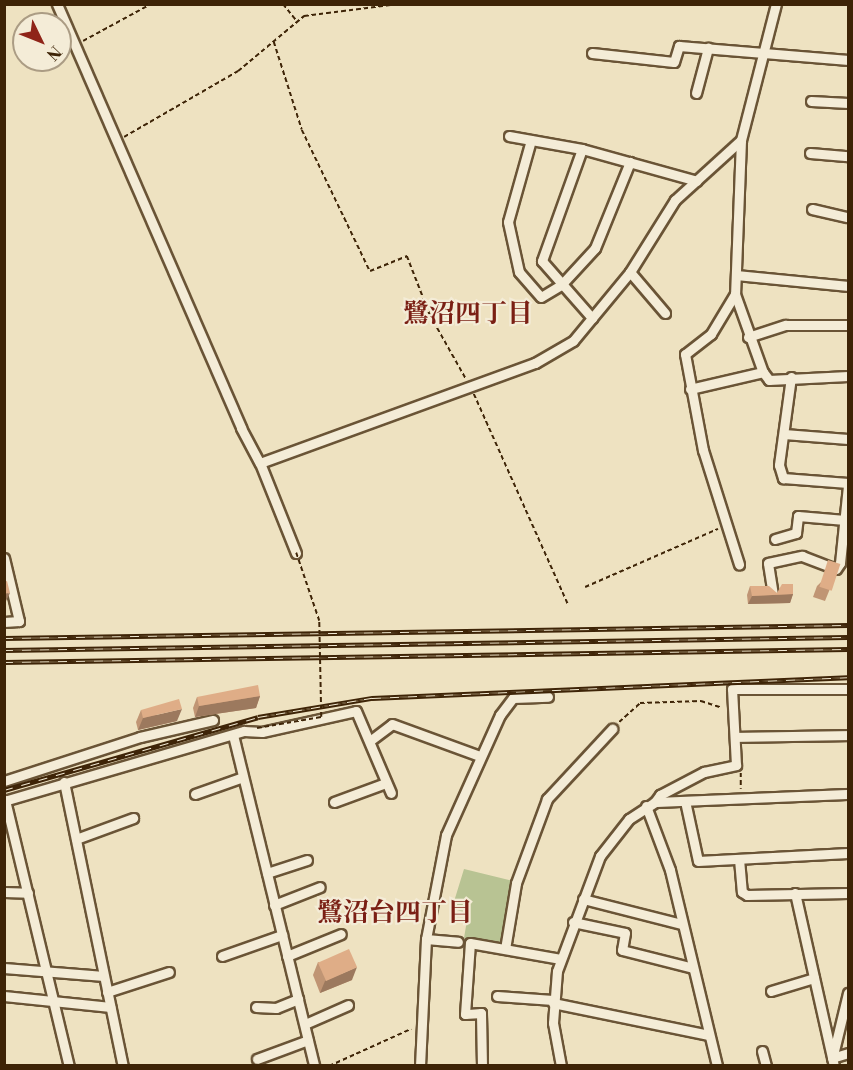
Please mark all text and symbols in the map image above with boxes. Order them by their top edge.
north arrow [12,12,72,72]
text: N [42,41,65,64]
district label: 鷺沼四丁目 [403,299,533,331]
district label: 鷺沼台四丁目 [317,898,473,930]

